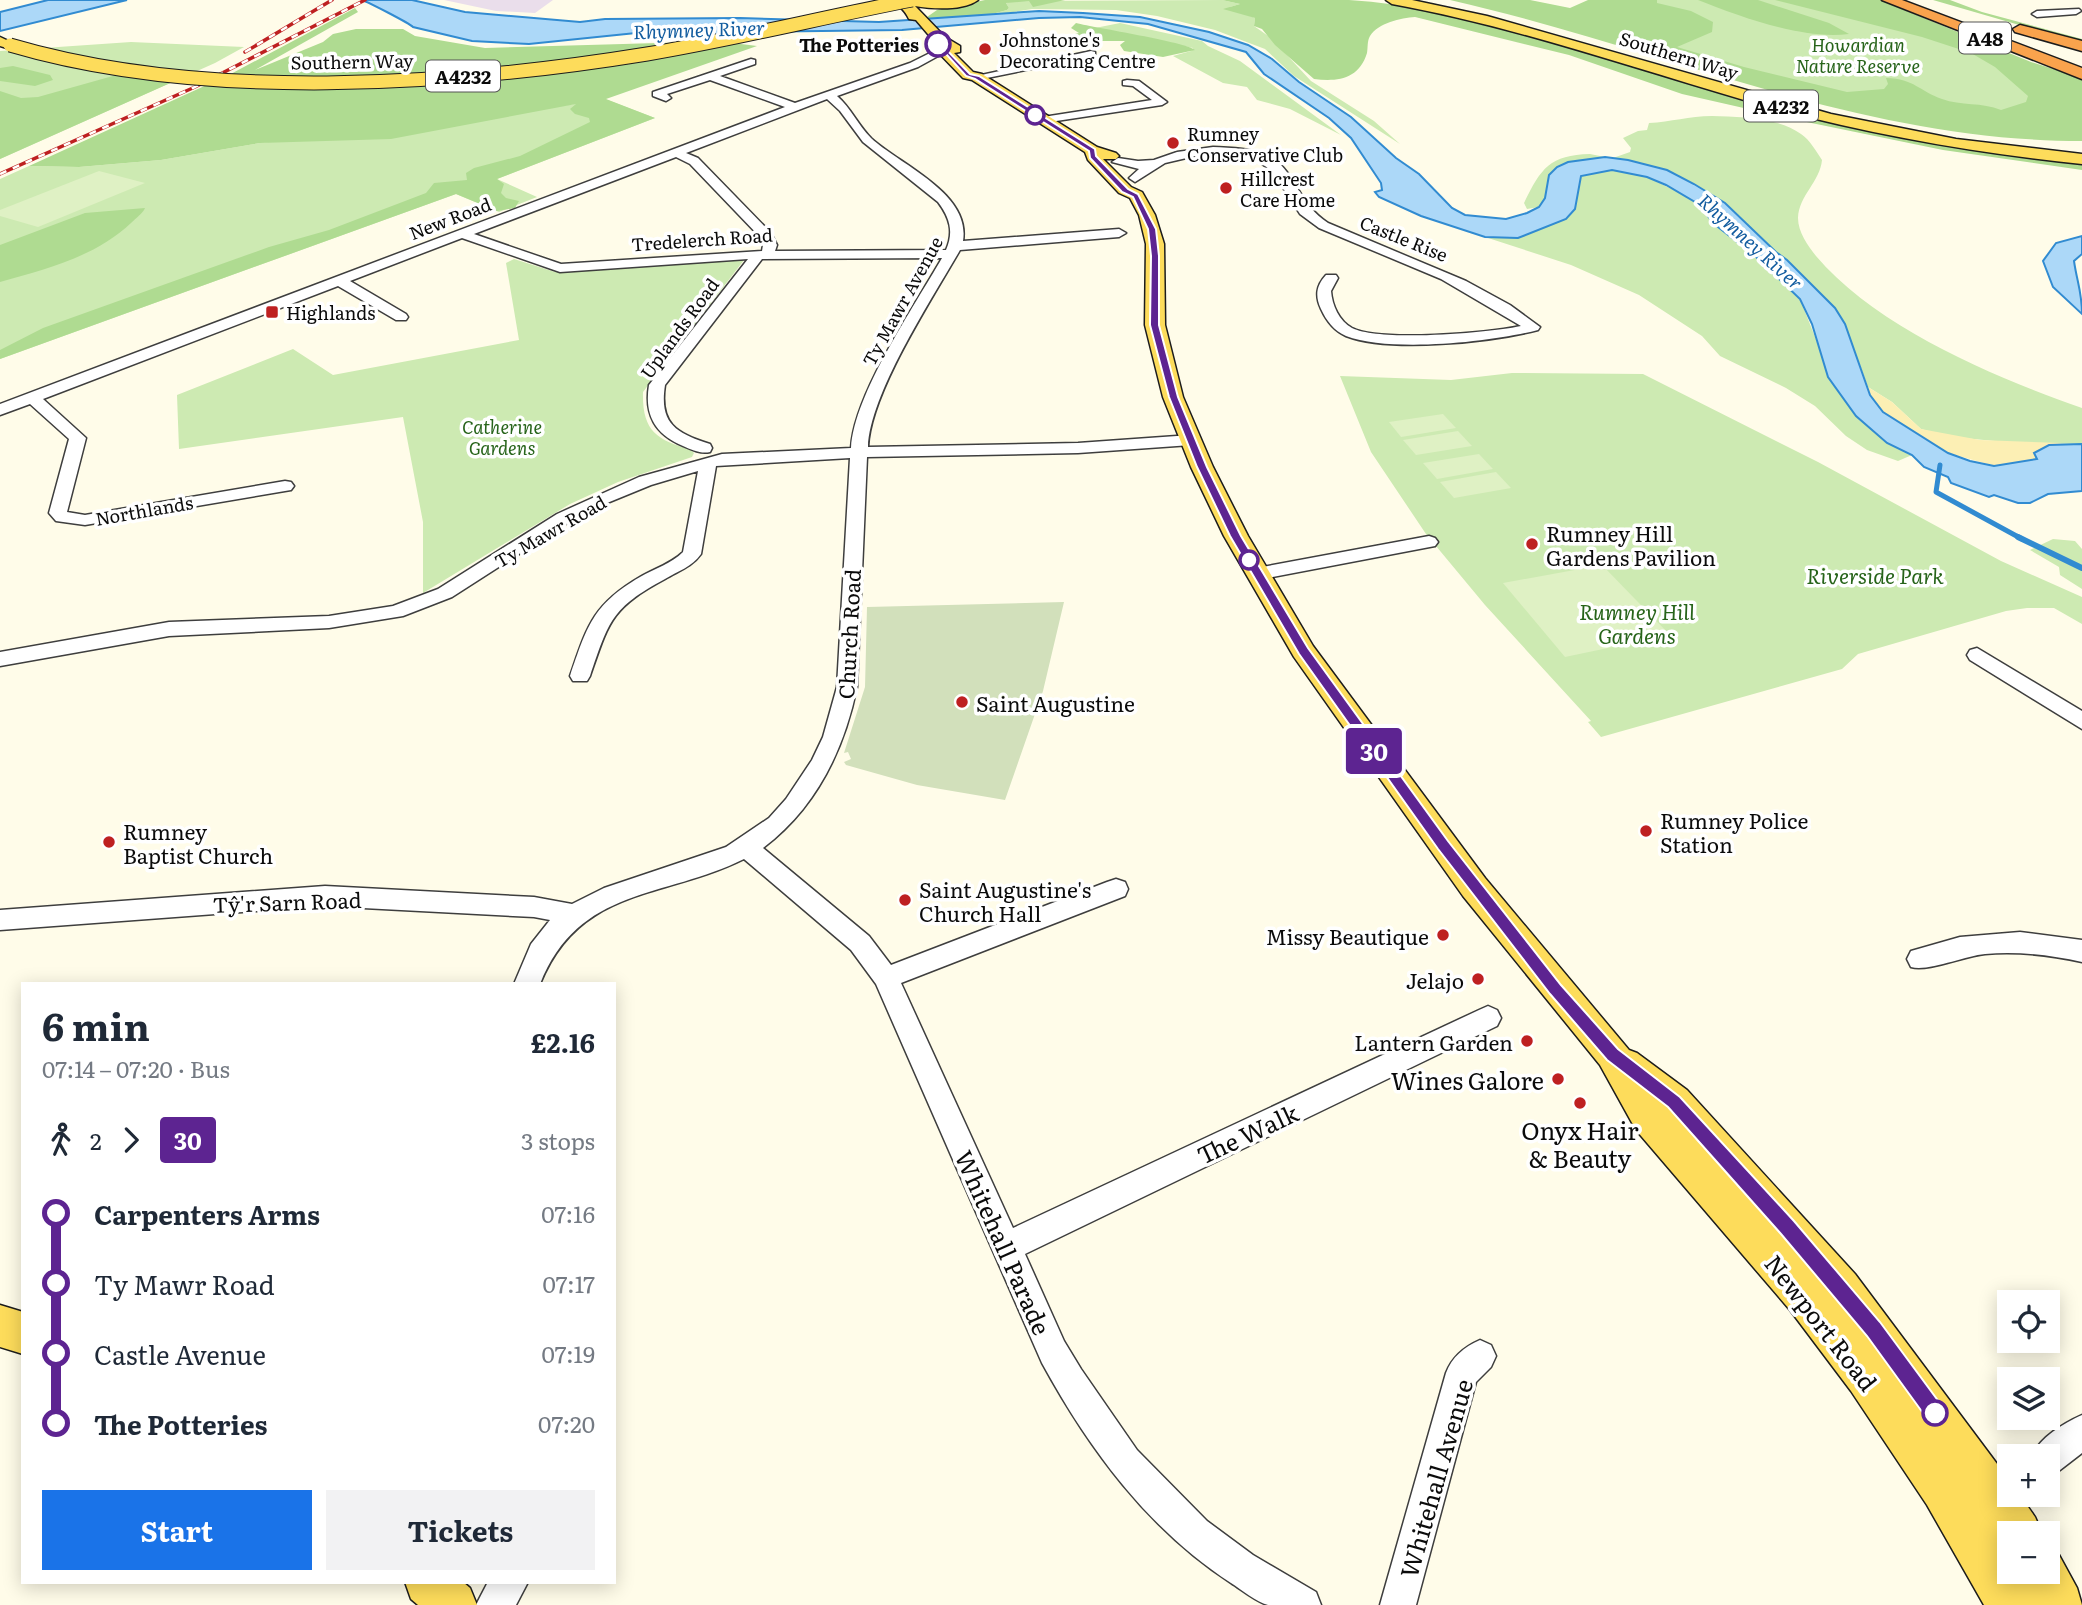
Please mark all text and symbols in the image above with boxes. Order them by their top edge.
water label: Rhymney River [632,13,766,45]
road number: A48 [1959,22,2011,54]
street label: Southern Way [1616,24,1742,86]
place label: Johnstone's Decorating Centre [999,26,1156,74]
place label: The Potteries [799,31,919,58]
marker: The Potteries [925,31,951,57]
park label: Howardian Nature Reserve [1796,31,1920,79]
marker: Johnstone's Decorating Centre [977,41,993,57]
street label: Southern Way [290,46,414,76]
road number: A4232 [426,60,500,92]
road number: A4232 [1744,90,1818,122]
unlabelled marker [1025,105,1045,125]
place label: Rumney Conservative Club [1187,120,1343,168]
marker: Rumney Conservative Club [1165,135,1181,151]
place label: Hillcrest Care Home [1240,165,1335,213]
marker: Hillcrest Care Home [1218,180,1234,196]
water label: Rhymney River [1693,186,1810,296]
street label: New Road [405,190,495,246]
street label: Castle Rise [1356,208,1452,268]
street label: Tredelerch Road [630,221,774,257]
street label: Ty Mawr Avenue [855,231,949,371]
street label: Uplands Road [633,272,725,384]
place label: Highlands [286,299,375,326]
marker: Highlands [264,304,280,320]
park label: Catherine Gardens [462,413,542,461]
street label: Northlands [93,488,195,532]
street label: Ty Mawr Road [489,488,611,574]
place label: Rumney Hill Gardens Pavilion [1546,517,1716,572]
marker: Rumney Hill Gardens Pavilion [1524,536,1540,552]
unlabelled marker [1239,550,1259,570]
park label: Riverside Park [1806,559,1944,590]
street label: Church Road [829,568,867,700]
park label: Rumney Hill Gardens [1579,595,1695,650]
place label: Saint Augustine [976,687,1135,718]
marker: Saint Augustine [954,694,970,710]
line badge: 30 [1342,728,1406,774]
text: 30 [1360,733,1388,768]
place label: Rumney Police Station [1660,804,1808,859]
place label: Rumney Baptist Church [123,815,273,870]
marker: Rumney Police Station [1638,823,1654,839]
marker: Rumney Baptist Church [101,834,117,850]
place label: Saint Augustine's Church Hall [919,873,1091,928]
street label: Tŷ'r Sarn Road [212,883,362,919]
marker: Saint Augustine's Church Hall [897,892,913,908]
place label: Missy Beautique [1266,920,1429,951]
marker: Missy Beautique [1435,927,1451,943]
place label: Jelajo [1406,964,1464,995]
marker: Jelajo [1470,971,1486,987]
text: 6 min [42,996,150,1053]
text: £2.16 [531,1022,595,1061]
place label: Lantern Garden [1354,1026,1513,1057]
marker: Lantern Garden [1519,1033,1535,1049]
text: 07:14 – 07:20 · Bus [42,1051,230,1085]
place label: Wines Galore [1391,1062,1544,1097]
marker: Wines Galore [1550,1071,1566,1087]
street label: The Walk [1191,1094,1304,1172]
marker: Onyx Hair & Beauty [1572,1095,1588,1111]
place label: Onyx Hair & Beauty [1521,1112,1639,1175]
icon: walk [42,1121,80,1159]
icon: forward [112,1121,150,1159]
text: 30 [174,1122,202,1157]
text: 2 [90,1123,102,1157]
text: 3 stops [521,1123,595,1157]
street label: Whitehall Parade [948,1144,1060,1340]
text: Carpenters Arms [94,1194,320,1233]
text: 07:16 [541,1196,595,1230]
street label: Newport Road [1758,1246,1887,1398]
text: Ty Mawr Road [94,1264,275,1303]
text: 07:17 [543,1266,595,1300]
map controls [1997,1290,2060,1584]
button: locate [1997,1290,2060,1353]
text: Castle Avenue [94,1334,266,1373]
text: 07:19 [541,1336,595,1370]
button: layers [1997,1367,2060,1430]
street label: Whitehall Avenue [1390,1375,1480,1581]
unlabelled marker [1922,1400,1948,1426]
text: The Potteries [94,1404,267,1443]
text: 07:20 [538,1406,595,1440]
button: + [1997,1444,2060,1507]
button: Start [42,1490,312,1570]
button: Tickets [326,1490,595,1570]
button: − [1997,1521,2060,1584]

